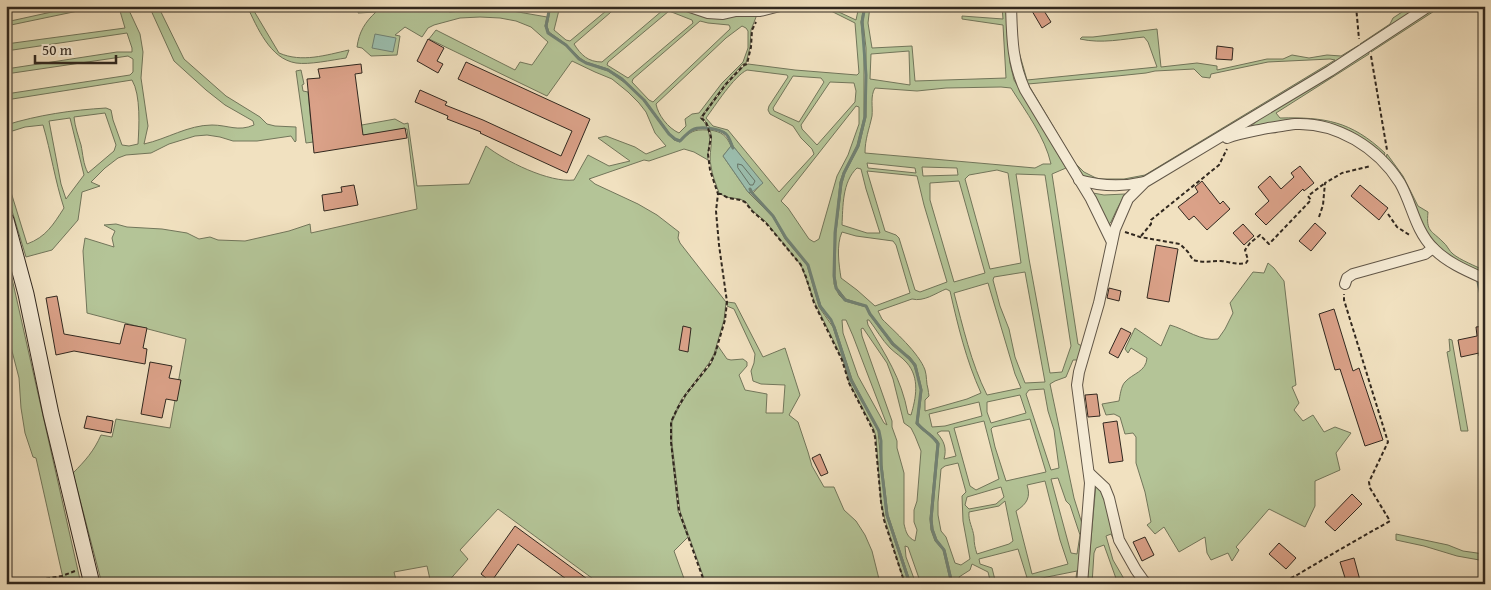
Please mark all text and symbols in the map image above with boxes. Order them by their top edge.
scale bar [35,32,116,64]
text: 50 m [42,39,73,60]

